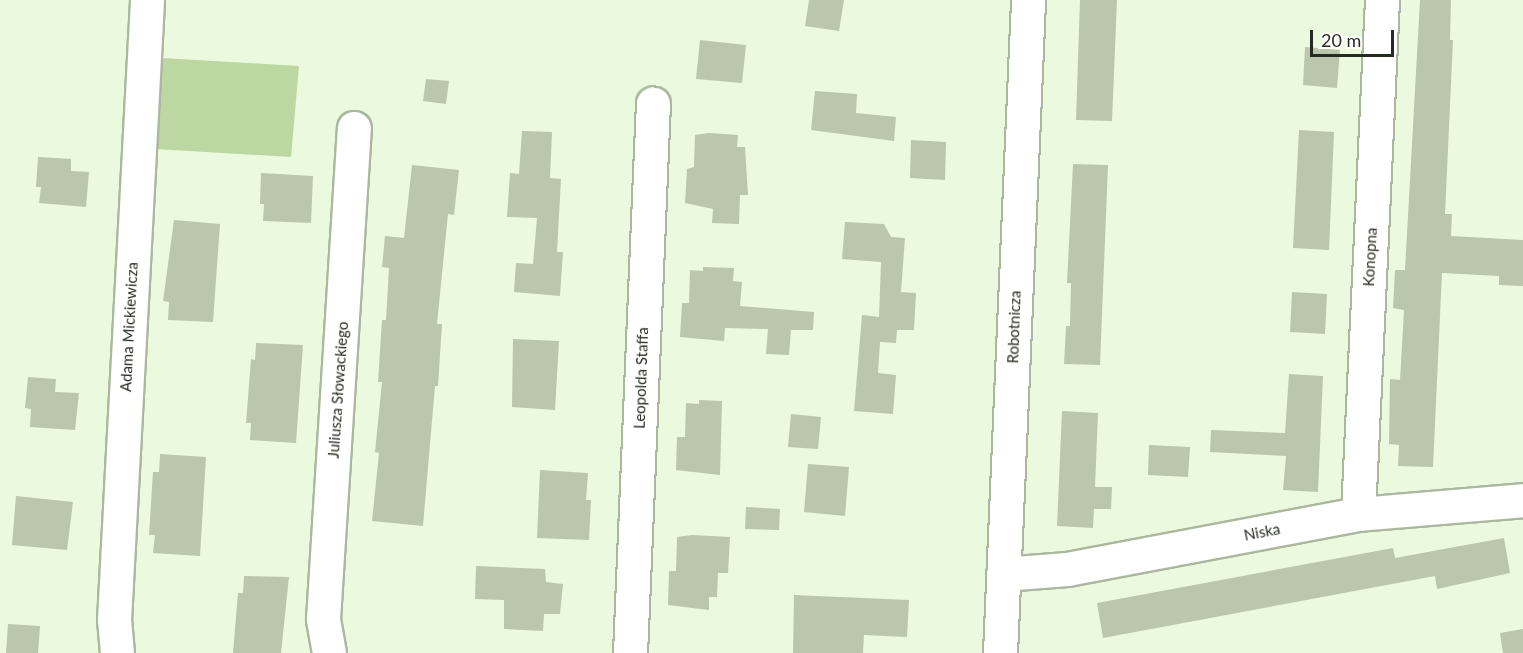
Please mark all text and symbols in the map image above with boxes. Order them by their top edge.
scale bar [1313,18,1397,56]
text: 20 m [1321,29,1361,51]
street label: Konopna [1359,227,1381,287]
street label: Adama Mickiewicza [117,262,141,392]
street label: Robotnicza [1004,290,1024,364]
street label: Juliusza Słowackiego [324,321,352,459]
street label: Leopolda Staffa [630,327,652,429]
street label: Niska [1242,520,1282,544]

